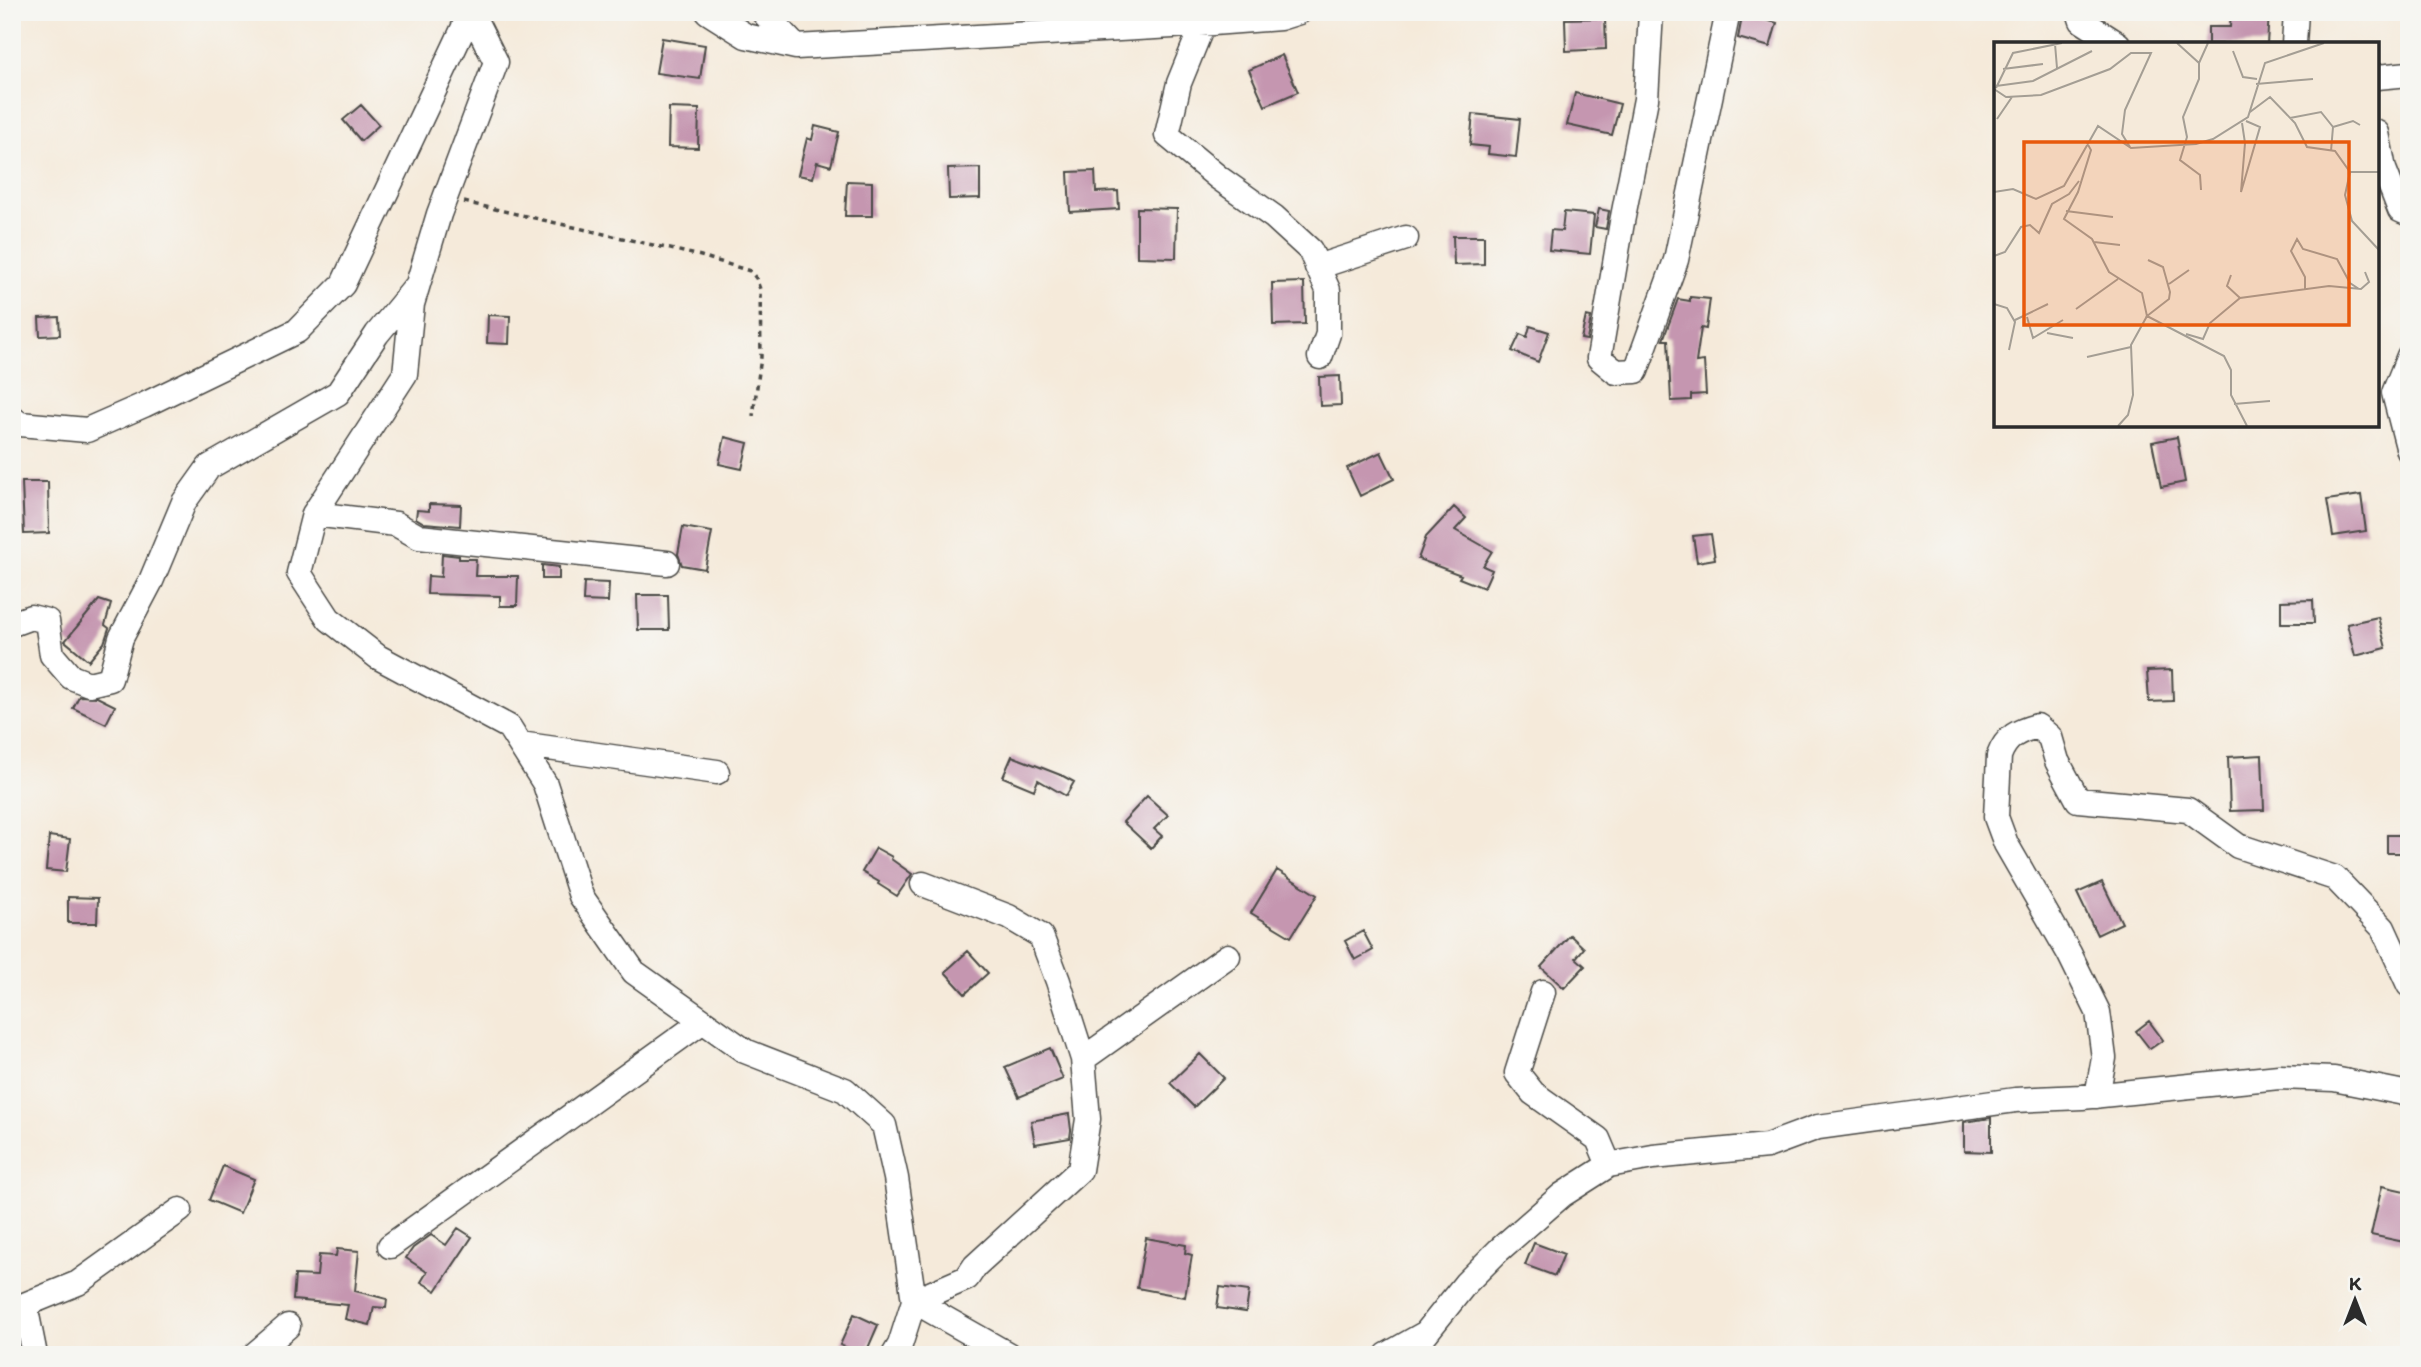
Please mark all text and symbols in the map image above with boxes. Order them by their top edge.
inset map [1994,42,2379,427]
north arrow [2320,1266,2390,1336]
text: K [2349,1272,2362,1295]

